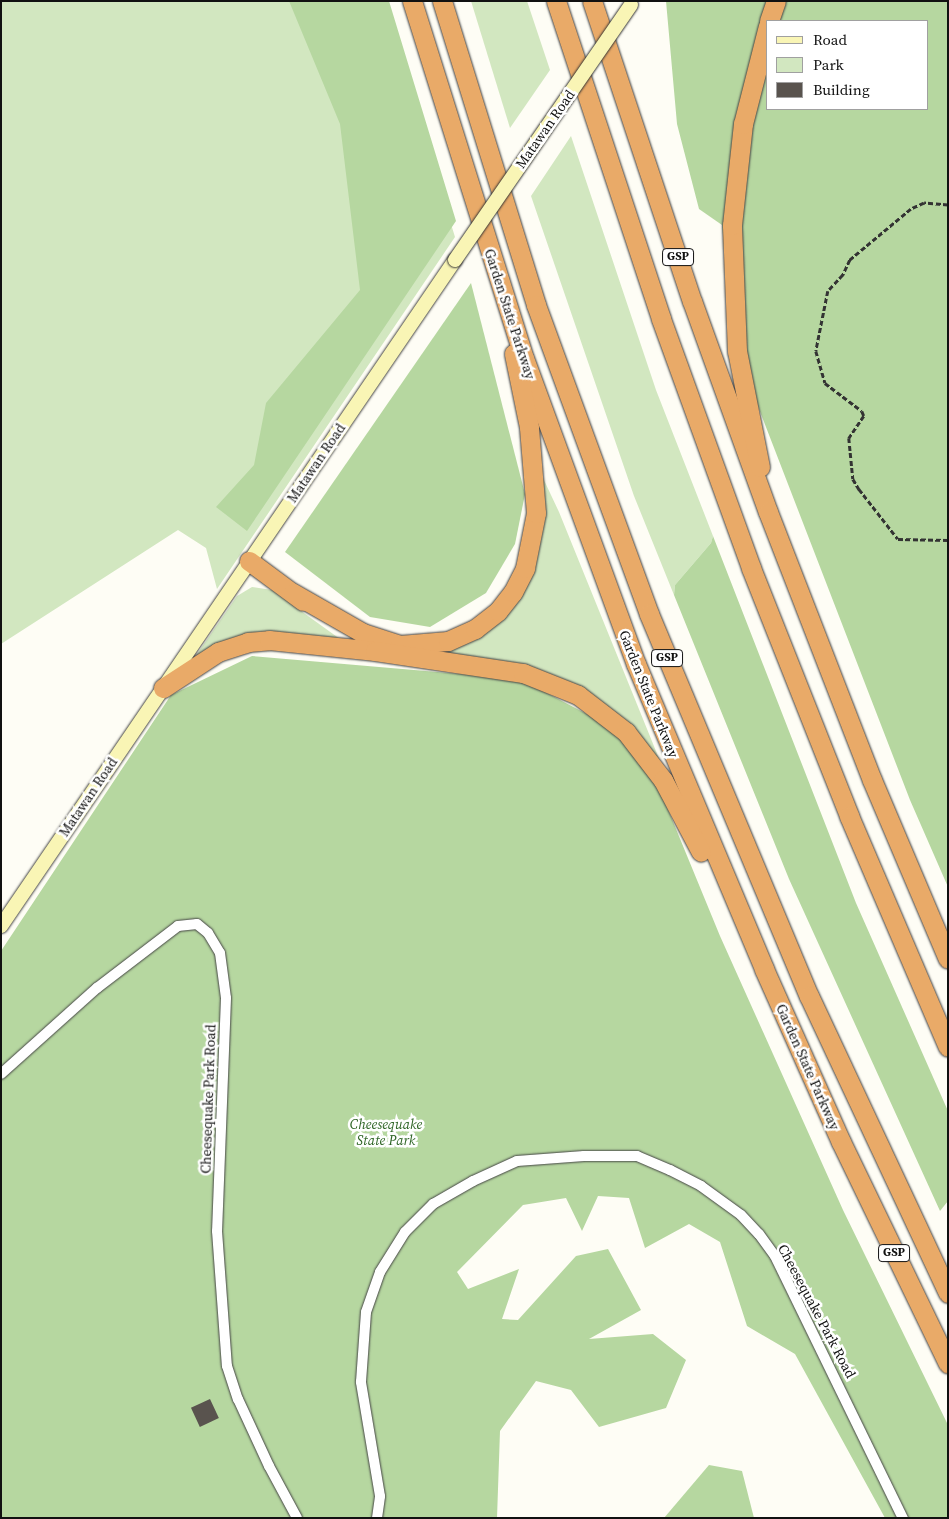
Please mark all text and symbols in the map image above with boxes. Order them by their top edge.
legend [766,20,929,110]
text: Road [813,29,847,50]
text: Park [813,54,844,75]
text: Building [813,79,870,100]
street label: Matawan Road [512,87,578,171]
street label: Garden State Parkway [481,247,539,381]
road number: GSP [662,248,694,266]
street label: Matawan Road [283,420,349,506]
street label: Garden State Parkway [616,628,682,760]
road number: GSP [651,648,683,668]
street label: Matawan Road [55,754,121,840]
street label: Garden State Parkway [773,1001,843,1133]
street label: Cheesequake Park Road [197,1024,219,1174]
park label: Cheesequake State Park [350,1116,422,1148]
street label: Cheesequake Park Road [775,1241,859,1381]
road number: GSP [878,1244,910,1262]

